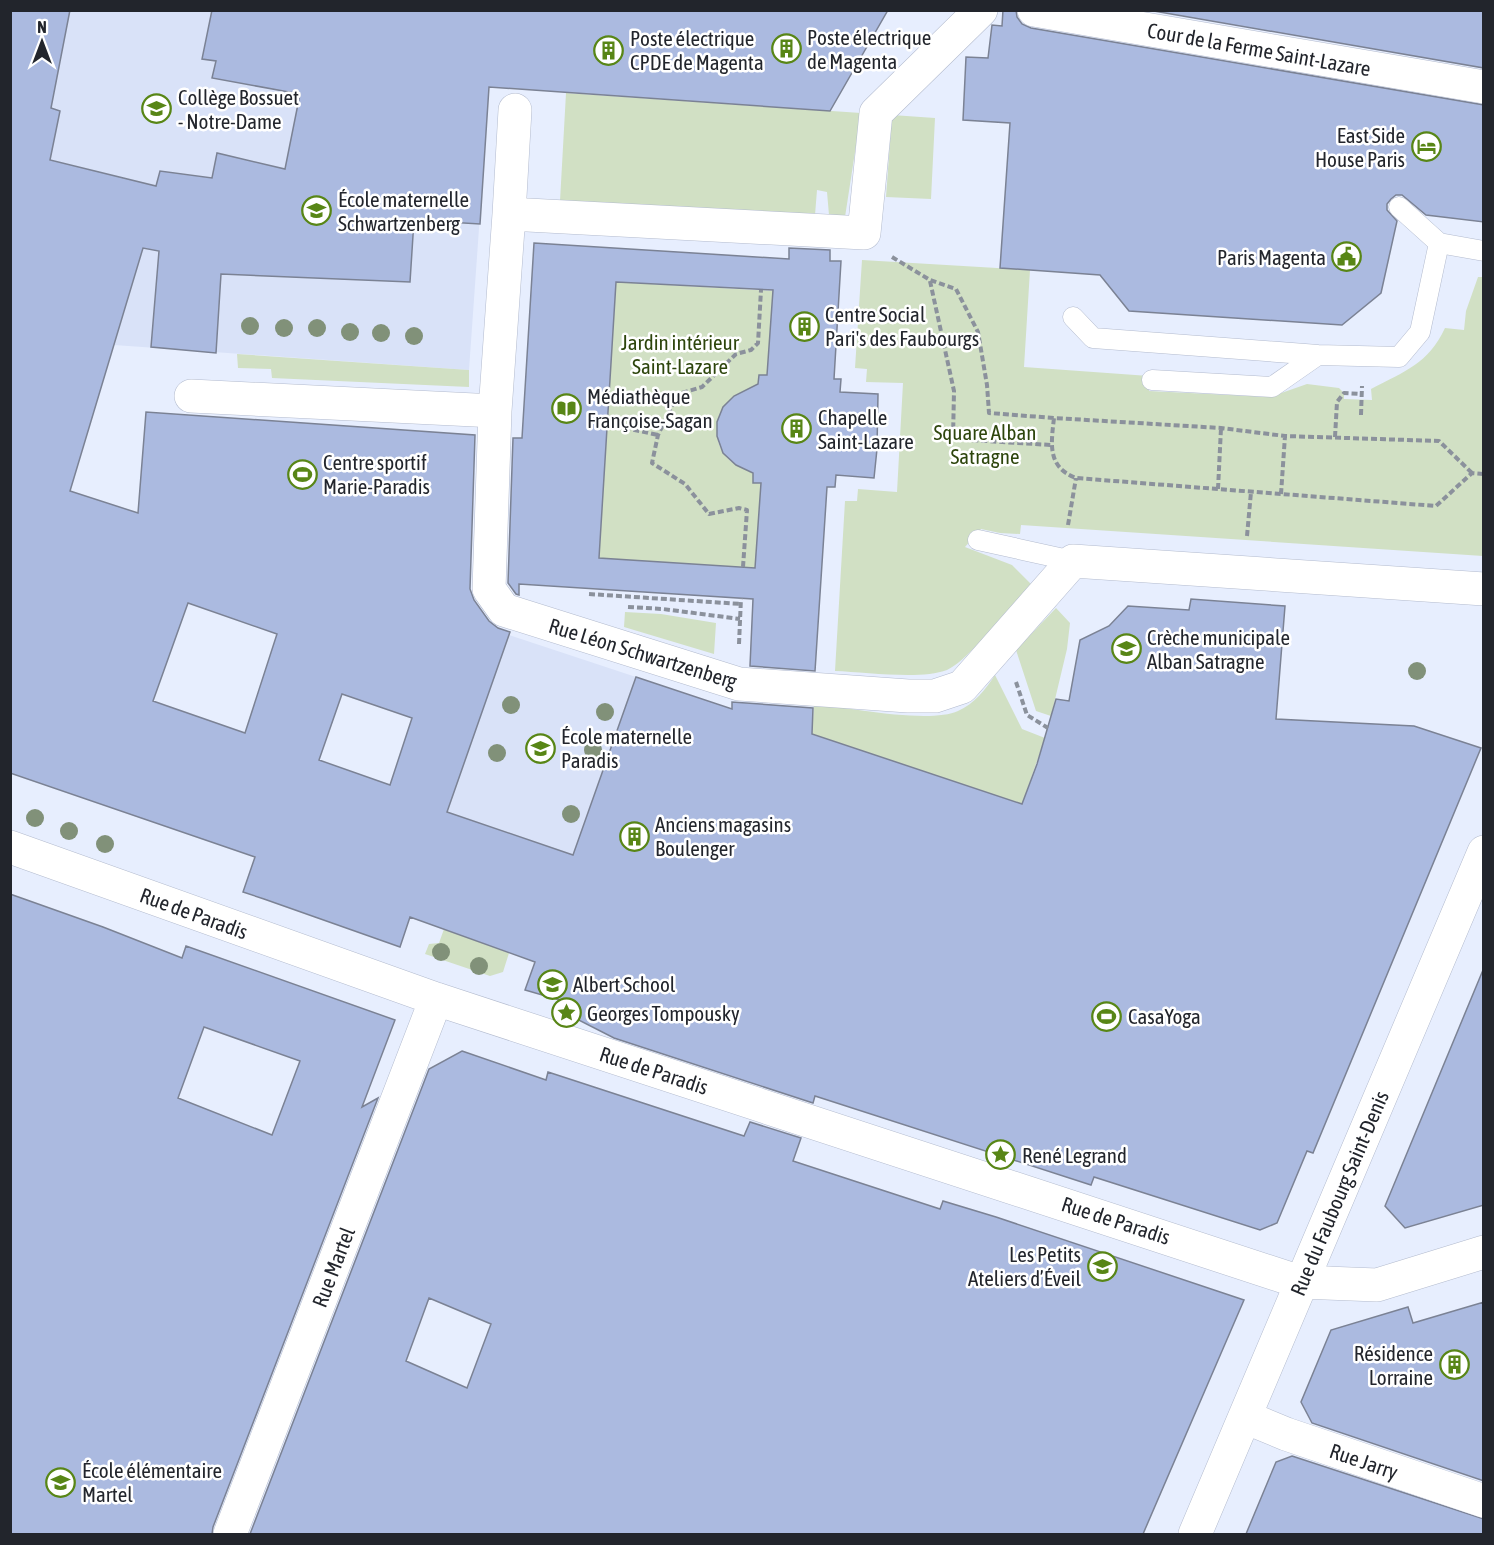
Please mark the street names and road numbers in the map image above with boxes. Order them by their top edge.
street label: Cour de la Ferme Saint-Lazare [1146,18,1372,80]
street label: Rue Léon Schwartzenberg [546,613,740,693]
street label: Rue de Paradis [137,882,251,944]
street label: Rue de Paradis [597,1041,711,1099]
street label: Rue du Faubourg Saint-Denis [1285,1087,1393,1299]
street label: Rue de Paradis [1059,1191,1173,1249]
street label: Rue Martel [307,1223,359,1310]
street label: Rue Jarry [1327,1438,1402,1484]

